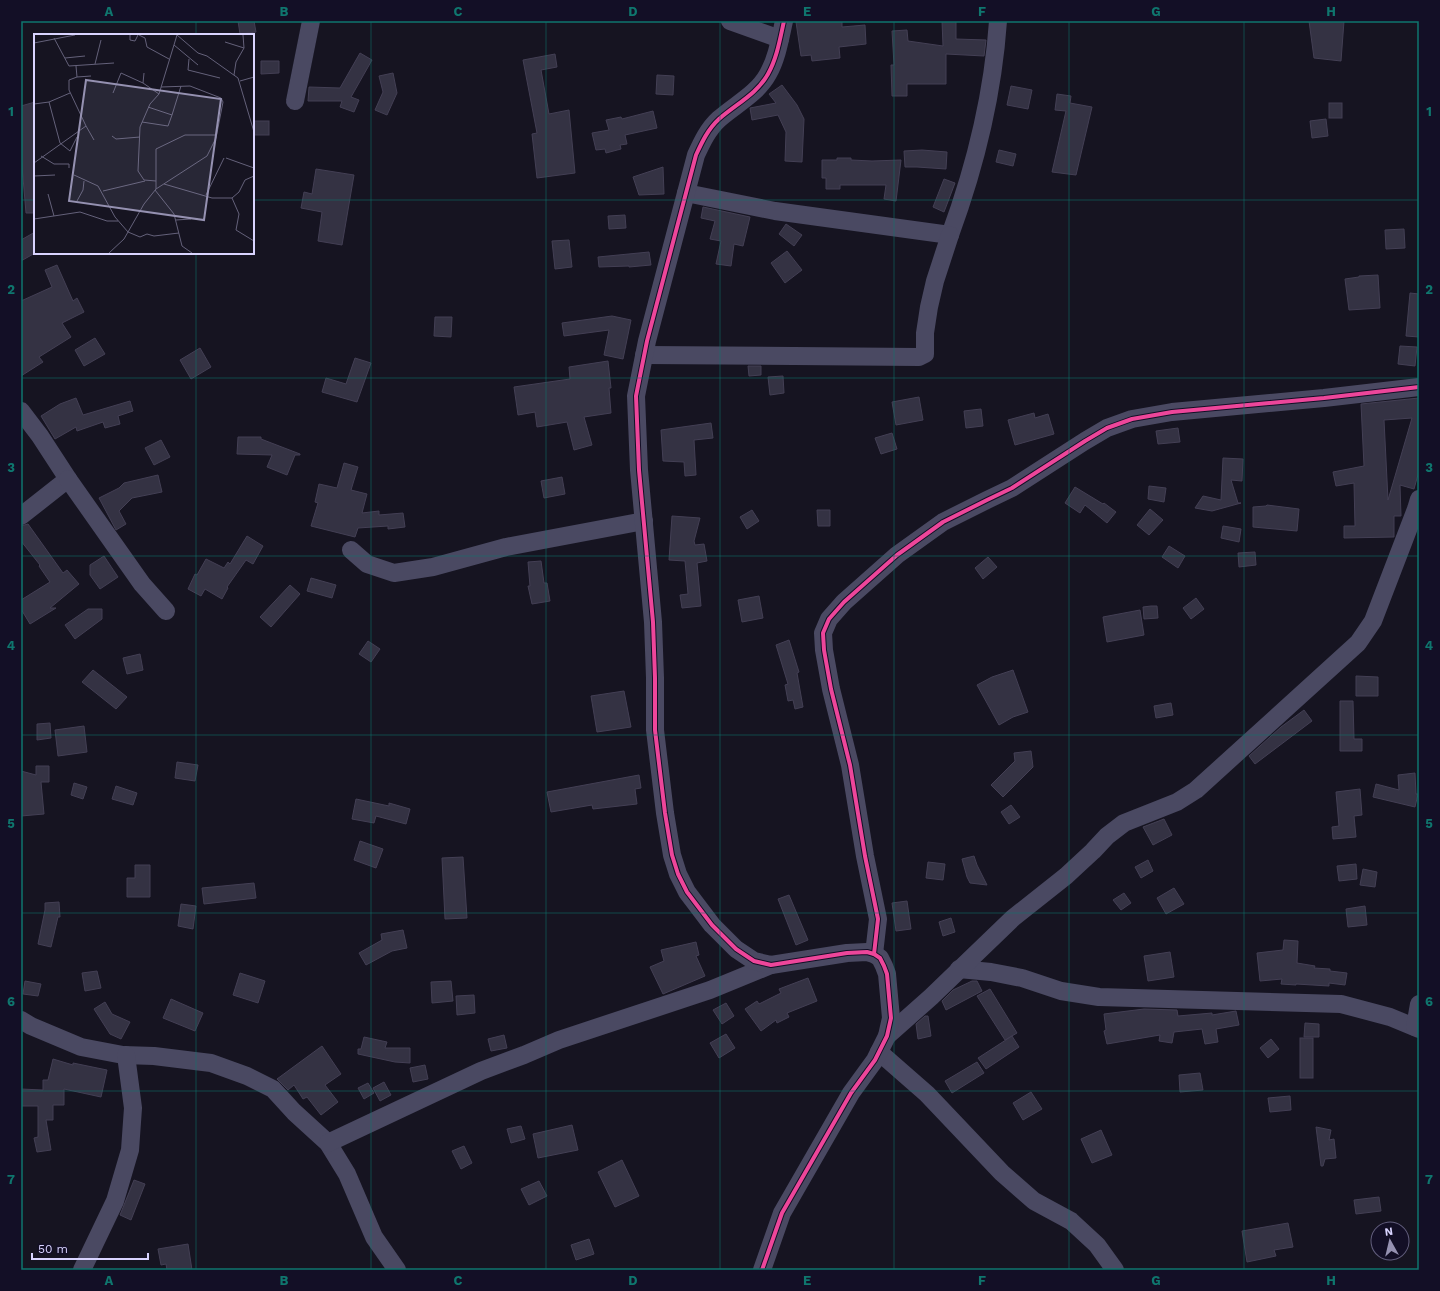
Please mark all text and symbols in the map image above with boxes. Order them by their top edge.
text: A [105,4,114,19]
text: B [280,4,289,19]
text: C [454,4,463,19]
text: D [628,4,638,19]
text: E [803,4,811,19]
text: F [978,4,986,19]
text: G [1151,4,1161,19]
text: H [1326,4,1336,19]
inset map [34,34,254,254]
text: 1 [8,104,14,119]
text: 1 [1426,104,1432,119]
text: 2 [7,282,15,297]
text: 2 [1425,282,1433,297]
text: 3 [7,460,15,475]
text: 3 [1425,460,1433,475]
text: 4 [7,638,16,653]
text: 4 [1425,638,1434,653]
text: 5 [7,816,15,831]
text: 5 [1425,816,1433,831]
text: 6 [7,994,15,1009]
text: 6 [1425,994,1433,1009]
text: 7 [7,1172,15,1187]
text: 7 [1425,1172,1433,1187]
north arrow [1370,1221,1410,1261]
text: N [1384,1225,1394,1239]
scale bar [32,1235,148,1261]
text: 50 m [38,1242,68,1256]
text: A [105,1273,114,1288]
text: B [280,1273,289,1288]
text: C [454,1273,463,1288]
text: D [628,1273,638,1288]
text: E [803,1273,811,1288]
text: F [978,1273,986,1288]
text: G [1151,1273,1161,1288]
text: H [1326,1273,1336,1288]

